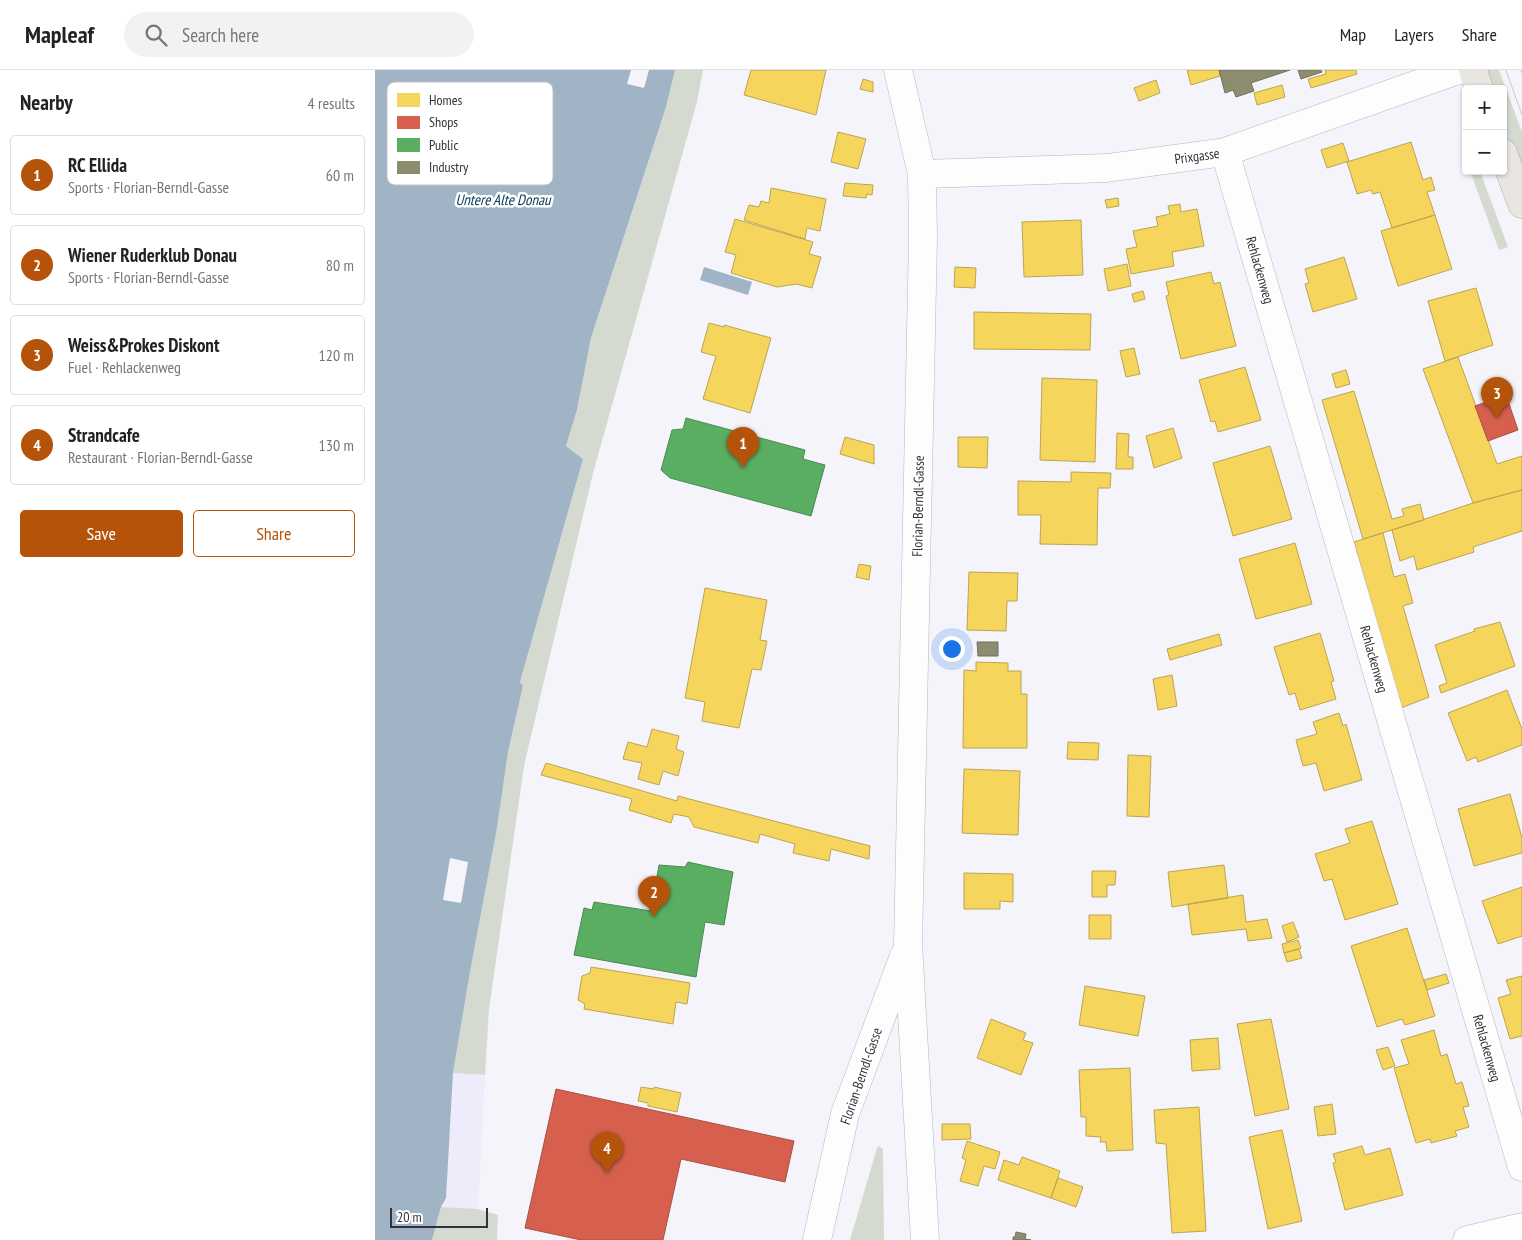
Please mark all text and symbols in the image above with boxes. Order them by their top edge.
search box [124,12,474,57]
text: Mapleaf [25,19,94,50]
icon: search [142,21,170,49]
text: Search here [182,23,259,47]
text: Map [1340,23,1366,46]
text: Layers [1394,23,1434,46]
text: Share [1462,23,1497,46]
legend [387,82,553,185]
map controls [1462,85,1507,175]
button: + [1462,85,1507,130]
text: Nearby [20,89,73,116]
text: Homes [429,91,462,109]
text: 4 results [308,93,355,113]
text: Shops [429,113,458,131]
button: − [1462,130,1507,175]
text: Public [429,136,458,154]
street label: Prixgasse [1173,144,1221,168]
text: RC Ellida [68,153,127,177]
text: Industry [429,158,469,176]
text: 1 [33,165,41,185]
text: 60 m [326,165,354,185]
text: Sports · Florian-Berndl-Gasse [68,177,229,197]
water label: Untere Alte Donau [455,190,552,209]
street label: Rehlackenweg [1242,234,1278,306]
text: Wiener Ruderklub Donau [68,243,237,267]
text: 2 [33,255,41,275]
text: 80 m [326,255,354,275]
text: Sports · Florian-Berndl-Gasse [68,267,229,287]
text: Weiss&Prokes Diskont [68,333,219,357]
text: 3 [33,345,41,365]
text: 120 m [319,345,354,365]
text: Fuel · Rehlackenweg [68,357,181,377]
pin: 3 [1481,377,1513,418]
text: Strandcafe [68,423,140,447]
pin: 1 [727,427,759,468]
text: 4 [33,435,41,455]
text: 130 m [319,435,354,455]
text: Restaurant · Florian-Berndl-Gasse [68,447,253,467]
street label: Florian-Berndl-Gasse [908,455,928,557]
button: Save [20,510,183,557]
button: Share [193,510,355,557]
street label: Rehlackenweg [1356,623,1392,695]
your location [939,636,965,662]
pin: 2 [638,876,670,917]
street label: Rehlackenweg [1469,1012,1505,1084]
street label: Florian-Berndl-Gasse [836,1025,886,1127]
pin: 4 [591,1132,623,1173]
scale bar [390,1205,487,1228]
text: 20 m [397,1208,422,1226]

